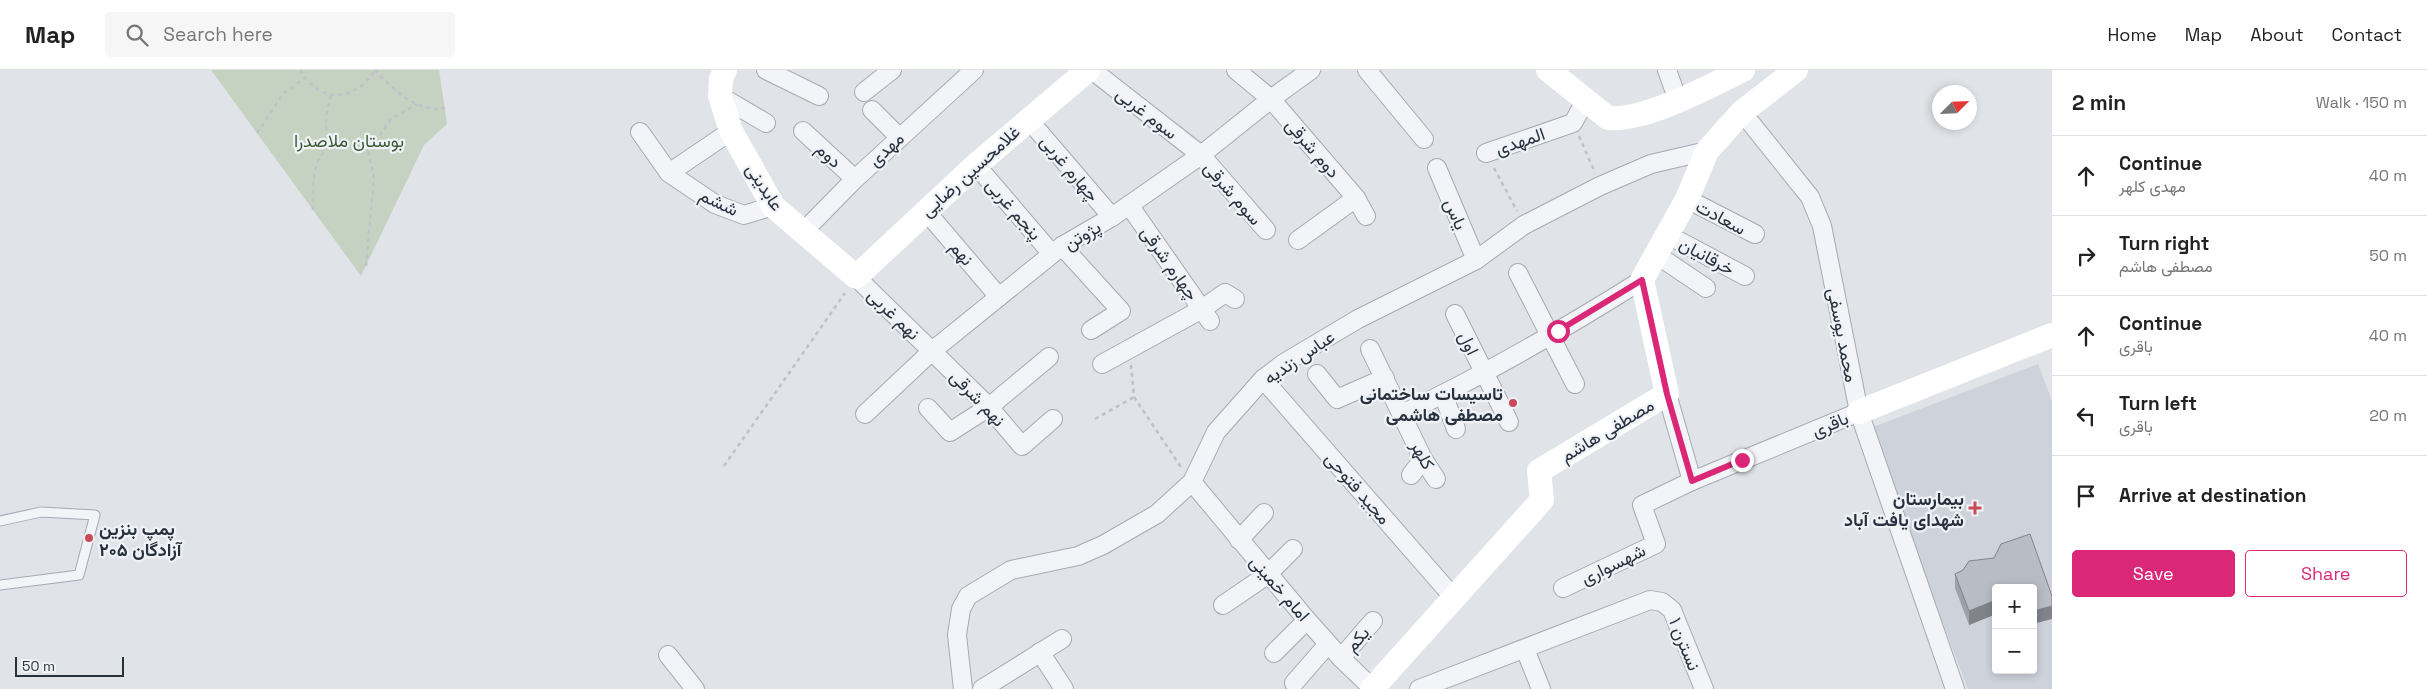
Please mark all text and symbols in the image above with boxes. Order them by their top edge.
search box [105,12,455,57]
text: Map [25,19,75,50]
icon: search [123,21,151,49]
text: Search here [163,22,273,47]
text: Home [2108,23,2157,46]
text: Map [2185,23,2222,46]
text: About [2250,23,2304,46]
text: Contact [2332,23,2402,46]
street label: سوم غربی [1111,82,1182,145]
north arrow [1932,85,1977,130]
text: 2 min [2072,89,2126,116]
text: Walk · 150 m [2316,92,2407,113]
street label: دوم شرقی [1280,113,1345,183]
street label: غلامحسین رضایی [915,120,1025,222]
street label: المهدی [1492,122,1548,160]
street label: مهدی [863,127,909,171]
park label: بوستان ملاصدرا [294,129,404,152]
street label: چهارم غربی [1035,130,1105,207]
street label: دوم [810,137,847,173]
text: Continue [2119,151,2202,176]
street label: سوم شرقی [1198,156,1267,230]
street label: عابدینی [741,159,789,215]
icon: ahead [2072,162,2100,190]
text: 40 m [2369,165,2407,186]
street label: پنجم غربی [980,173,1047,245]
text: مهدی کلهر [2119,176,2186,197]
street label: ششم [695,183,742,222]
street label: سعادت [1692,194,1750,240]
street label: یاس [1439,195,1473,233]
street label: پژوتن [1059,215,1105,256]
street label: چهارم شرقی [1135,221,1204,305]
text: Turn right [2119,231,2209,256]
street label: خرقانیان [1675,232,1739,280]
street label: نهم [944,236,979,271]
icon: right [2072,242,2100,270]
text: 50 m [2369,245,2407,266]
text: مصطفی هاشم [2119,256,2213,277]
street label: نهم غربی [862,283,925,345]
street label: محمد یوسفی [1823,286,1863,384]
text: Continue [2119,311,2202,336]
route start [1547,320,1570,343]
icon: ahead [2072,322,2100,350]
street label: عباس زندیه [1259,325,1339,389]
text: 40 m [2369,325,2407,346]
street label: اول [1453,327,1485,359]
text: باقری [2119,336,2153,357]
street label: نهم شرقی [945,365,1011,432]
place label: تاسیسات ساختمانی مصطفی هاشمی [1360,382,1503,426]
text: Turn left [2119,391,2197,416]
street label: مصطفی هاشم [1556,393,1659,468]
marker: تاسیسات ساختمانی مصطفی هاشمی [1507,397,1519,409]
icon: left [2072,402,2100,430]
text: 20 m [2369,405,2407,426]
street label: باقری [1808,406,1852,442]
text: باقری [2119,416,2153,437]
street label: کلهر [1405,436,1440,473]
street label: مجید فتوحی [1320,447,1396,529]
route end [1731,449,1754,472]
icon: arrive [2072,482,2100,510]
text: Arrive at destination [2119,483,2307,508]
place label: بیمارستان شهدای یافت آباد [1844,487,1964,531]
marker: بیمارستان شهدای یافت آباد [1968,501,1982,515]
place label: پمپ بنزین ۲۰۵ آزادگان [99,517,183,561]
marker: پمپ بنزین ۲۰۵ آزادگان [83,532,95,544]
street label: شهسواری [1577,538,1649,590]
street label: امام خمینی [1244,550,1315,627]
button: Save [2072,550,2235,597]
button: Share [2245,550,2407,597]
map controls [1992,584,2037,674]
button: + [1992,584,2037,629]
street label: نسترن ۱ [1664,614,1706,674]
street label: یکم [1340,622,1375,657]
button: − [1992,629,2037,674]
scale bar [15,654,124,677]
text: 50 m [22,657,55,675]

